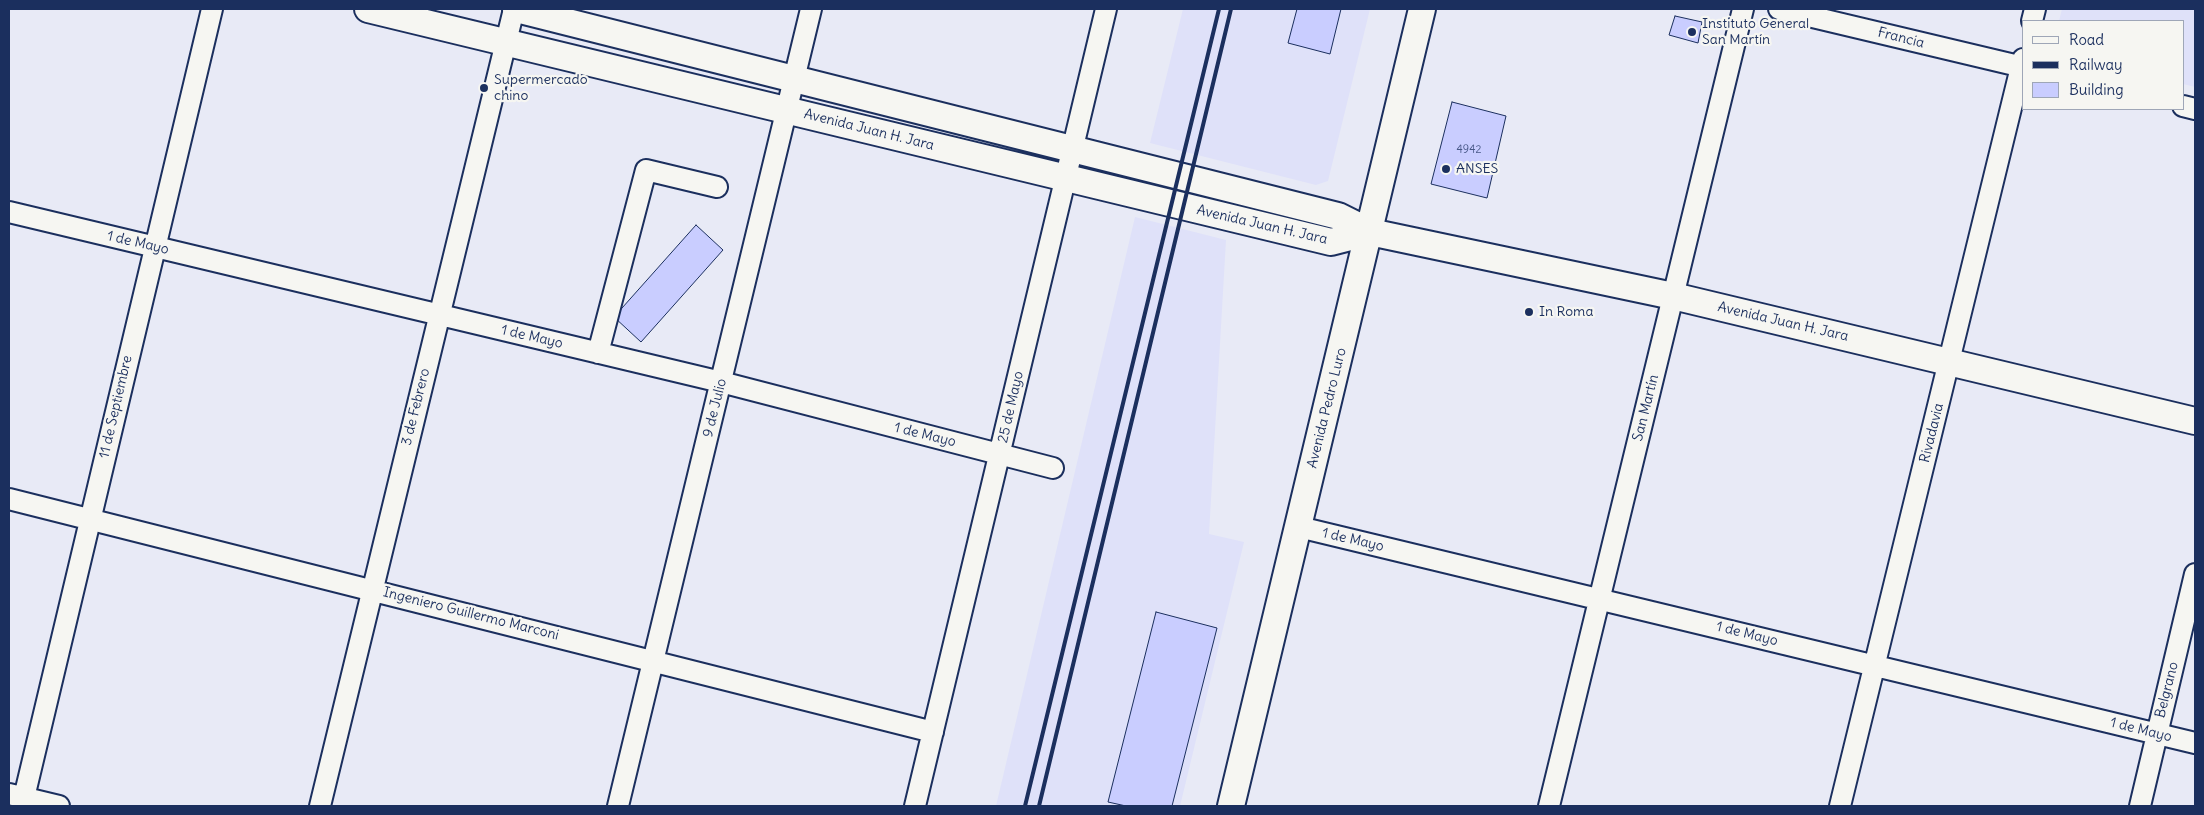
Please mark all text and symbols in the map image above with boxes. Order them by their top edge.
place label: Instituto General San Martín [1702,16,1809,48]
legend [2022,20,2184,110]
street label: Francia [1876,24,1926,52]
marker: Instituto General San Martín [1686,26,1698,38]
text: Road [2069,30,2104,49]
text: Railway [2069,55,2123,74]
place label: Supermercado chino [494,72,588,104]
text: Building [2069,80,2124,99]
marker: Supermercado chino [478,82,490,94]
street label: Avenida Juan H. Jara [802,106,936,154]
house number: 4942 [1456,143,1482,157]
place label: ANSES [1456,161,1498,177]
marker: ANSES [1440,163,1452,175]
street label: Avenida Juan H. Jara [1195,202,1329,248]
street label: 1 de Mayo [105,228,171,258]
street label: Avenida Juan H. Jara [1716,299,1850,345]
place label: In Roma [1539,304,1593,320]
marker: In Roma [1523,306,1535,318]
street label: 1 de Mayo [499,322,565,352]
street label: Avenida Pedro Luro [1304,346,1350,470]
street label: 11 de Septiembre [96,354,136,460]
street label: 3 de Febrero [398,367,434,447]
street label: 25 de Mayo [995,370,1027,444]
street label: San Martín [1630,373,1662,443]
street label: 9 de Julio [700,377,730,439]
street label: Rivadavia [1916,401,1948,465]
street label: 1 de Mayo [892,419,958,451]
street label: 1 de Mayo [1320,525,1386,555]
street label: Ingeniero Guillermo Marconi [381,584,561,644]
street label: 1 de Mayo [1714,618,1780,650]
street label: Belgrano [2152,660,2182,720]
street label: 1 de Mayo [2108,714,2174,746]

